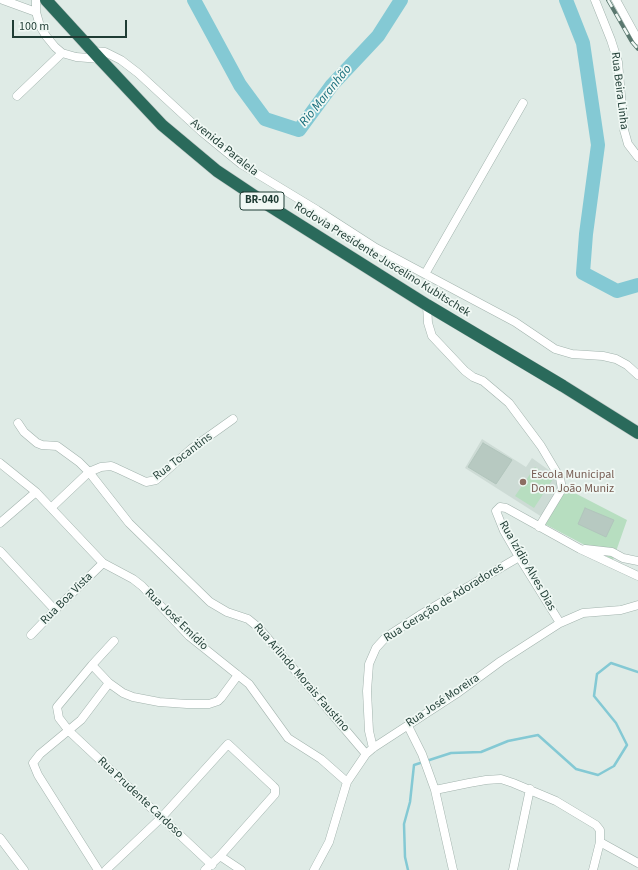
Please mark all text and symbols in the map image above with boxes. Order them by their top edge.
scale bar [14,12,129,38]
text: 100 m [19,18,49,35]
street label: Rua Beira Linha [607,51,631,131]
water label: Rio Maranhão [297,62,355,130]
street label: Avenida Paralela [187,116,261,180]
road number: BR-040 [240,192,284,210]
street label: Rodovia Presidente Juscelino Kubitschek [291,200,473,320]
street label: Rua Tocantins [151,430,215,484]
place label: Escola Municipal Dom João Muniz [531,468,614,496]
marker: Escola Municipal Dom João Muniz [518,477,528,487]
street label: Rua Izídio Alves Dias [495,518,559,614]
street label: Rua Geração de Adoradores [382,560,506,646]
street label: Rua Boa Vista [38,570,96,628]
street label: Rua José Emídio [141,586,211,654]
street label: Rua Arlindo Morais Faustino [250,621,352,735]
street label: Rua José Moreira [404,671,482,731]
street label: Rua Prudente Cardoso [94,754,186,842]

